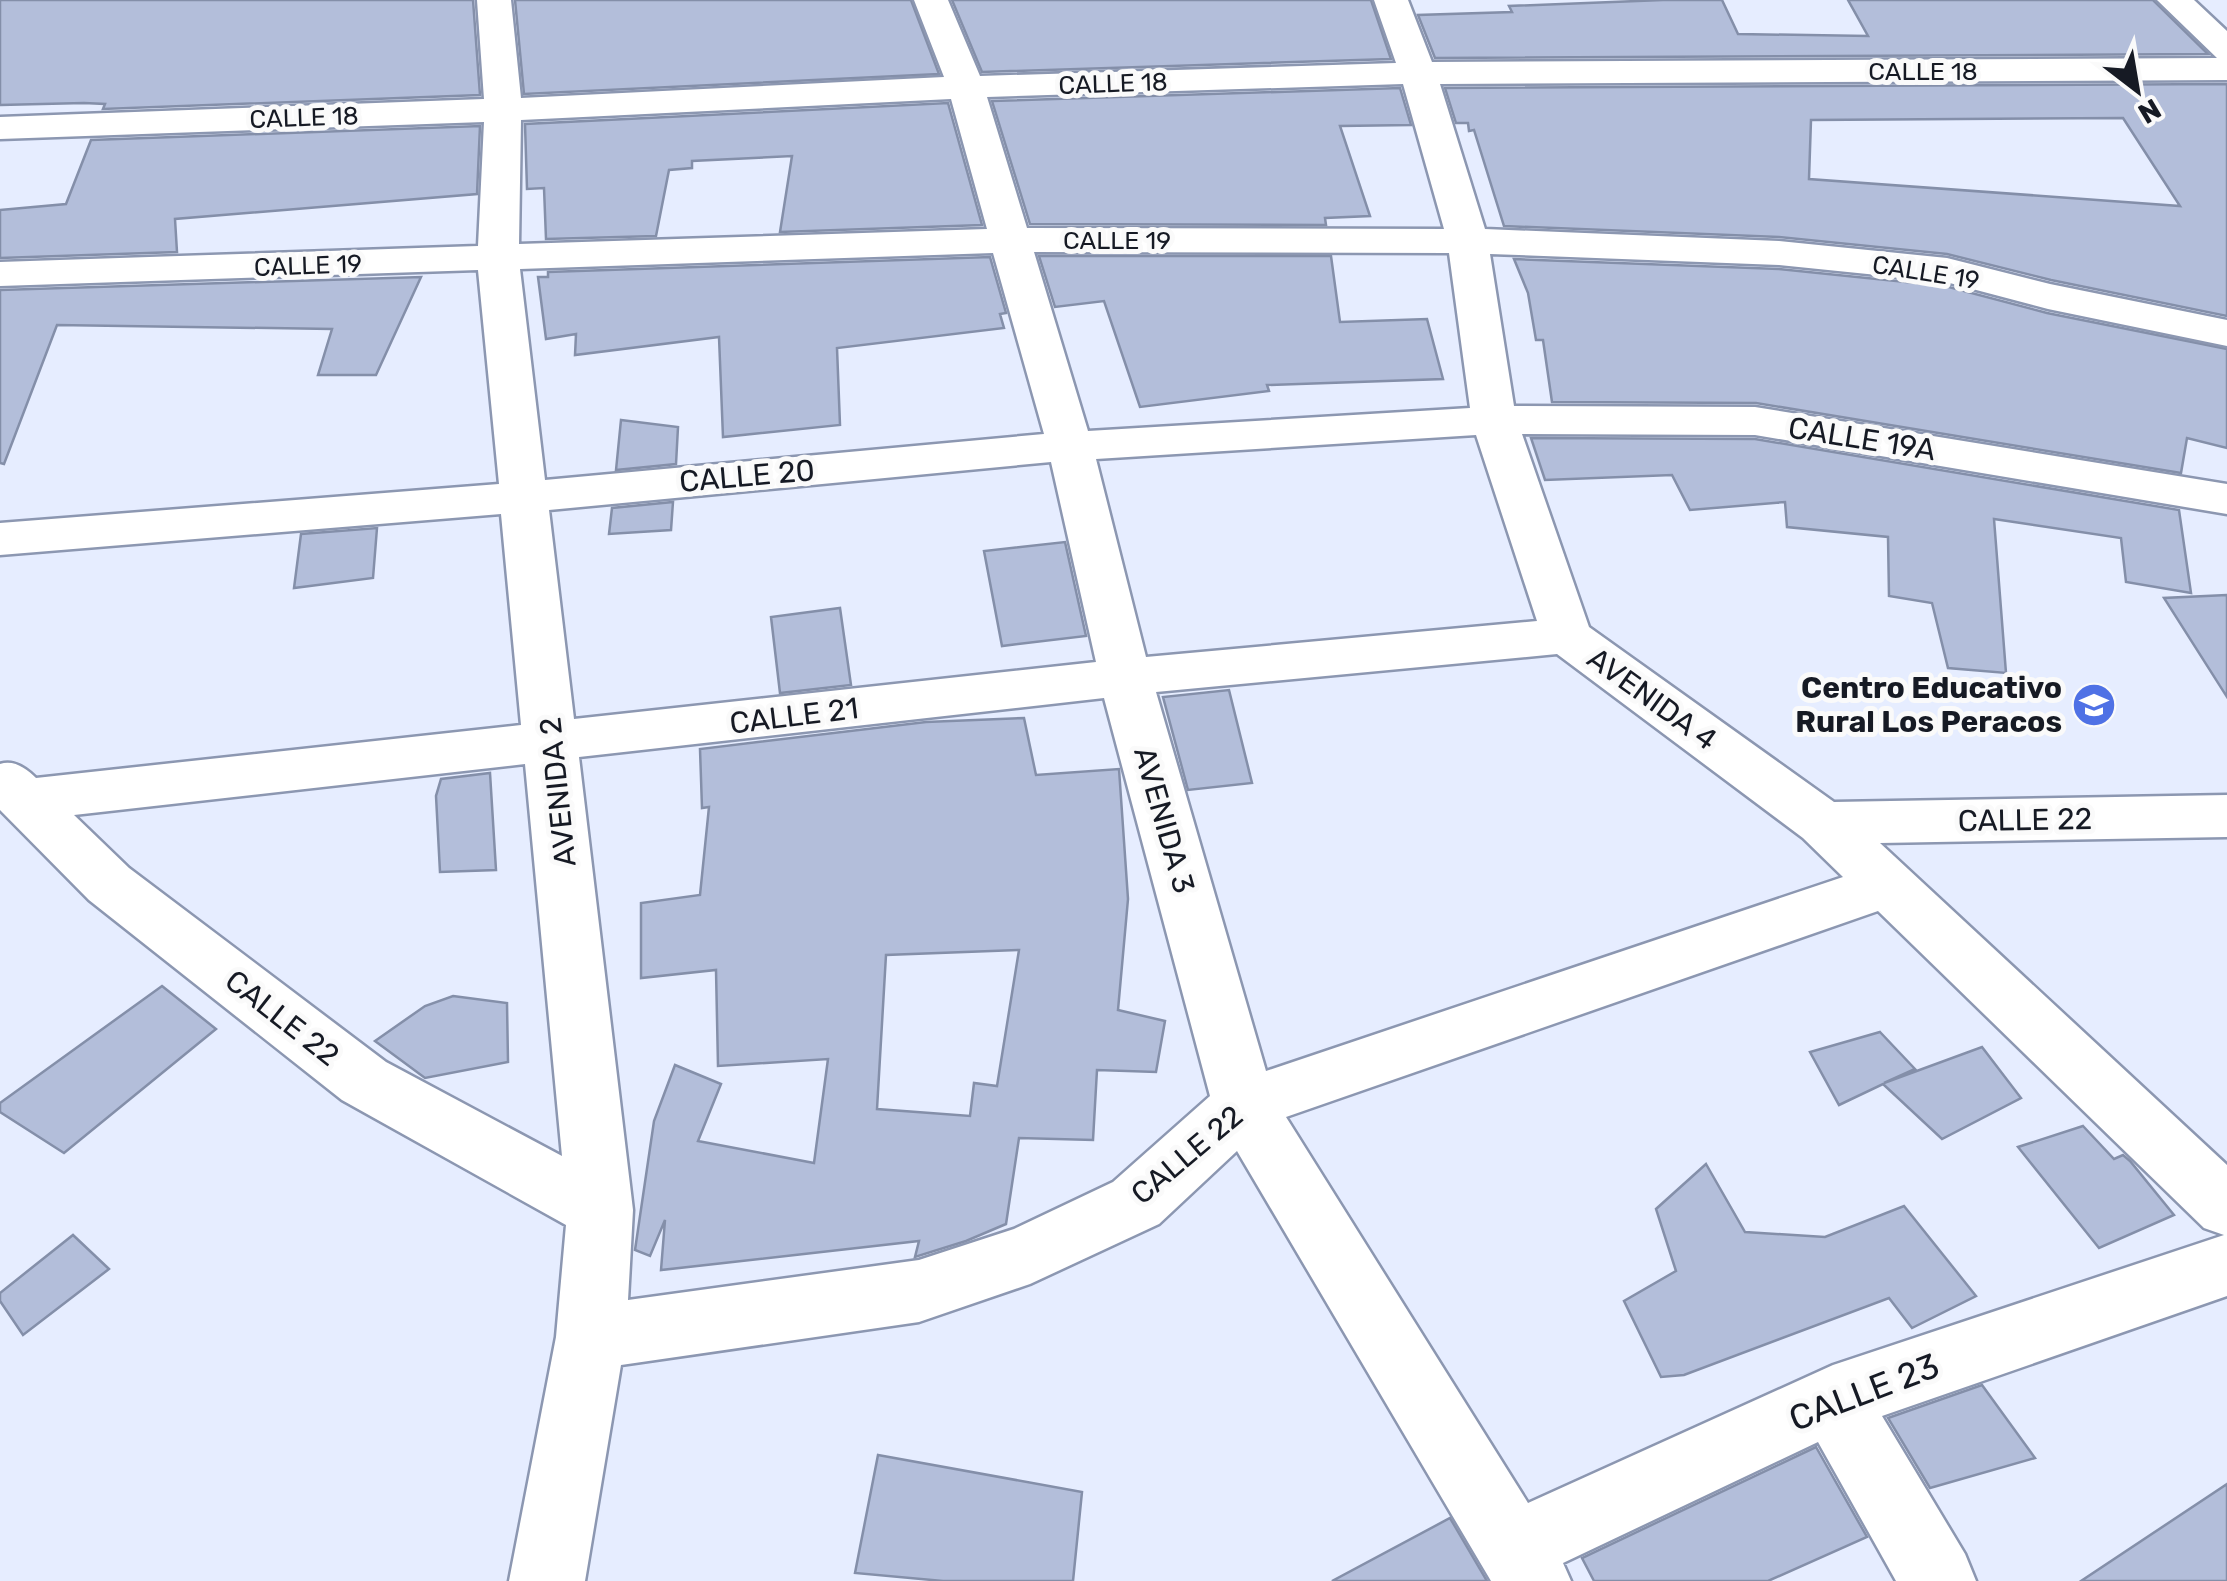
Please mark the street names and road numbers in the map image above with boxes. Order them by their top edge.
street label: CALLE 18 [1868,57,1978,86]
street label: CALLE 18 [1058,67,1168,100]
street label: CALLE 18 [249,101,359,134]
street label: CALLE 19 [1063,226,1171,255]
street label: CALLE 19 [253,249,363,282]
street label: CALLE 19 [1870,250,1982,295]
street label: CALLE 19A [1786,410,1938,468]
street label: CALLE 20 [678,452,816,500]
street label: AVENIDA 4 [1580,640,1724,758]
street label: CALLE 21 [727,690,861,742]
street label: AVENIDA 2 [532,715,584,869]
street label: AVENIDA 3 [1126,743,1202,897]
street label: CALLE 22 [1957,801,2093,839]
street label: CALLE 22 [218,962,346,1074]
street label: CALLE 22 [1124,1098,1250,1212]
street label: CALLE 23 [1783,1344,1945,1440]

